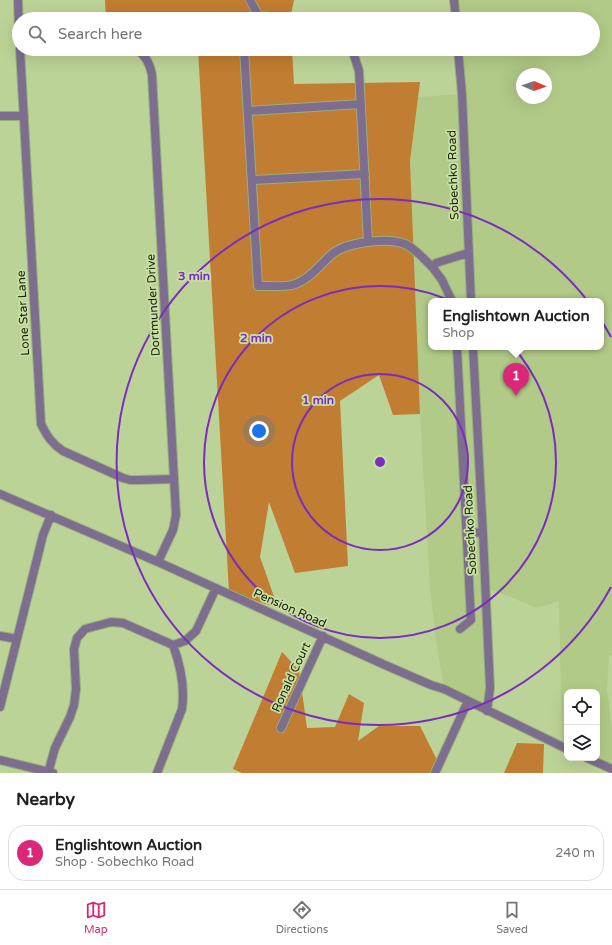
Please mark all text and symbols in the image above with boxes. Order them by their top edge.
search box [12,12,600,56]
icon: search [26,23,48,45]
text: Search here [58,25,142,43]
north arrow [516,68,552,104]
street label: Sobechko Road [444,130,462,220]
street label: Dortmunder Drive [143,253,163,357]
text: 3 min [178,269,210,283]
street label: Lone Star Lane [14,270,32,356]
popup [428,298,604,350]
text: Englishtown Auction [442,307,590,325]
text: Shop [442,325,474,341]
text: 2 min [240,331,272,345]
pin: 1 [503,363,529,396]
text: 1 min [302,393,334,407]
your location [249,421,269,441]
centre of rings [373,455,387,469]
street label: Sobechko Road [461,485,479,575]
street label: Pension Road [251,586,329,630]
street label: Ronald Court [269,639,313,714]
map controls [564,689,600,761]
button: locate [564,689,600,725]
button: layers [564,725,600,761]
text: Nearby [16,789,75,810]
text: Englishtown Auction [55,836,202,854]
text: 1 [26,845,34,861]
text: 240 m [555,845,595,861]
text: Shop · Sobechko Road [55,854,194,870]
tab: Map [84,899,108,936]
tab: Directions [276,899,328,936]
tab: Saved [496,899,528,936]

